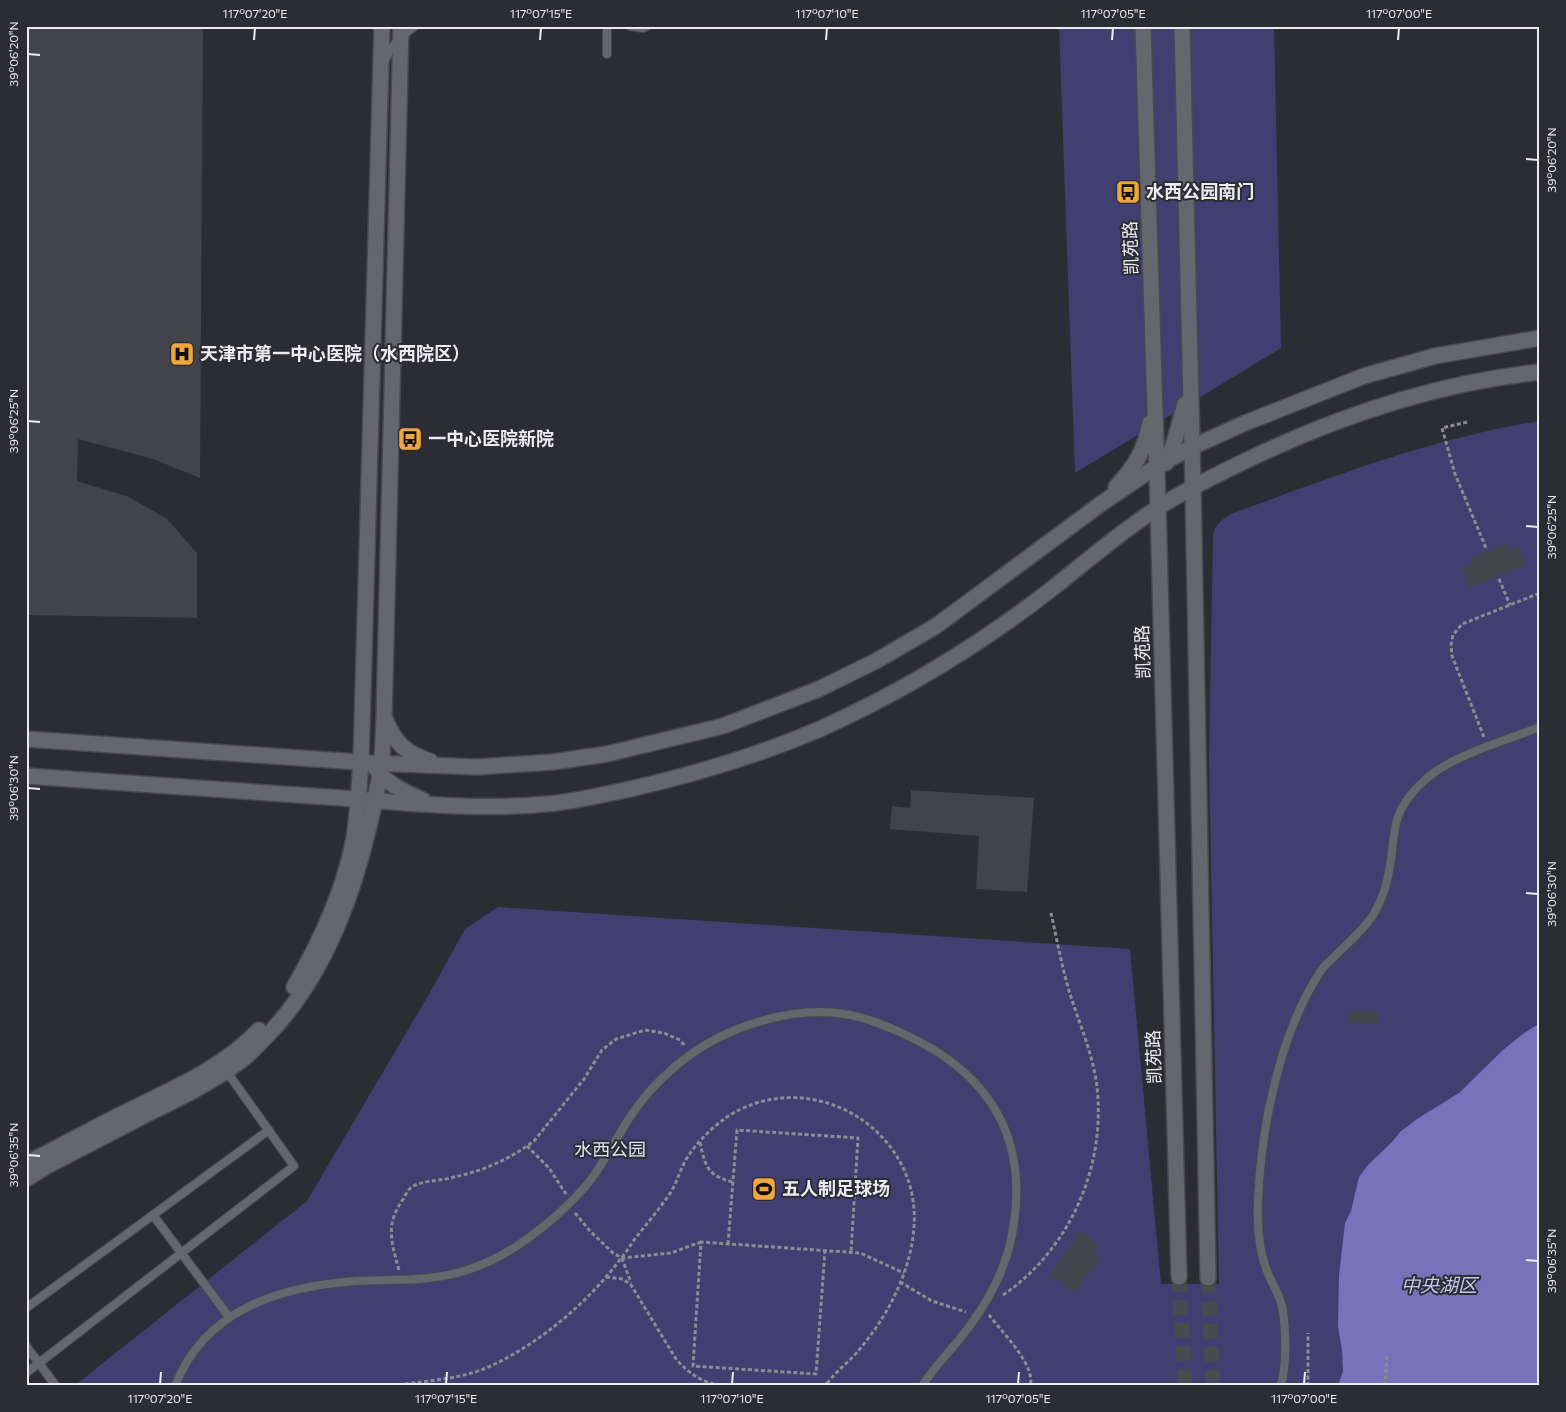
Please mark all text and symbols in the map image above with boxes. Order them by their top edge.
text: 117°07'20"E [223,6,287,20]
text: 117°07'15"E [510,6,572,20]
text: 117°07'10"E [795,6,859,20]
text: 117°07'05"E [1080,6,1146,20]
text: 117°07'00"E [1366,6,1432,20]
text: 39°06'20"N [6,21,20,87]
text: 39°06'20"N [1544,127,1558,193]
bus stop icon: 水西公园南门 [1115,179,1141,205]
place label: 水西公园南门 [1146,180,1254,202]
street label: 凯苑路 [1118,221,1142,275]
hospital icon: 天津市第一中心医院（水西院区） [169,341,195,367]
place label: 天津市第一中心医院（水西院区） [200,342,470,364]
text: 39°06'25"N [6,389,20,453]
bus stop icon: 一中心医院新院 [397,426,423,452]
place label: 一中心医院新院 [428,427,554,449]
text: 39°06'25"N [1544,495,1558,559]
street label: 凯苑路 [1130,625,1154,679]
text: 39°06'30"N [6,755,20,821]
text: 39°06'30"N [1544,861,1558,927]
street label: 凯苑路 [1141,1030,1165,1084]
text: 39°06'35"N [6,1123,20,1187]
park label: 水西公园 [574,1138,646,1160]
sports icon: 五人制足球场 [751,1176,777,1202]
place label: 五人制足球场 [782,1177,890,1199]
text: 39°06'35"N [1544,1229,1558,1293]
water label: 中央湖区 [1401,1273,1480,1296]
text: 117°07'20"E [128,1391,192,1405]
text: 117°07'15"E [415,1391,477,1405]
text: 117°07'10"E [700,1391,764,1405]
text: 117°07'05"E [985,1391,1051,1405]
text: 117°07'00"E [1271,1391,1337,1405]

